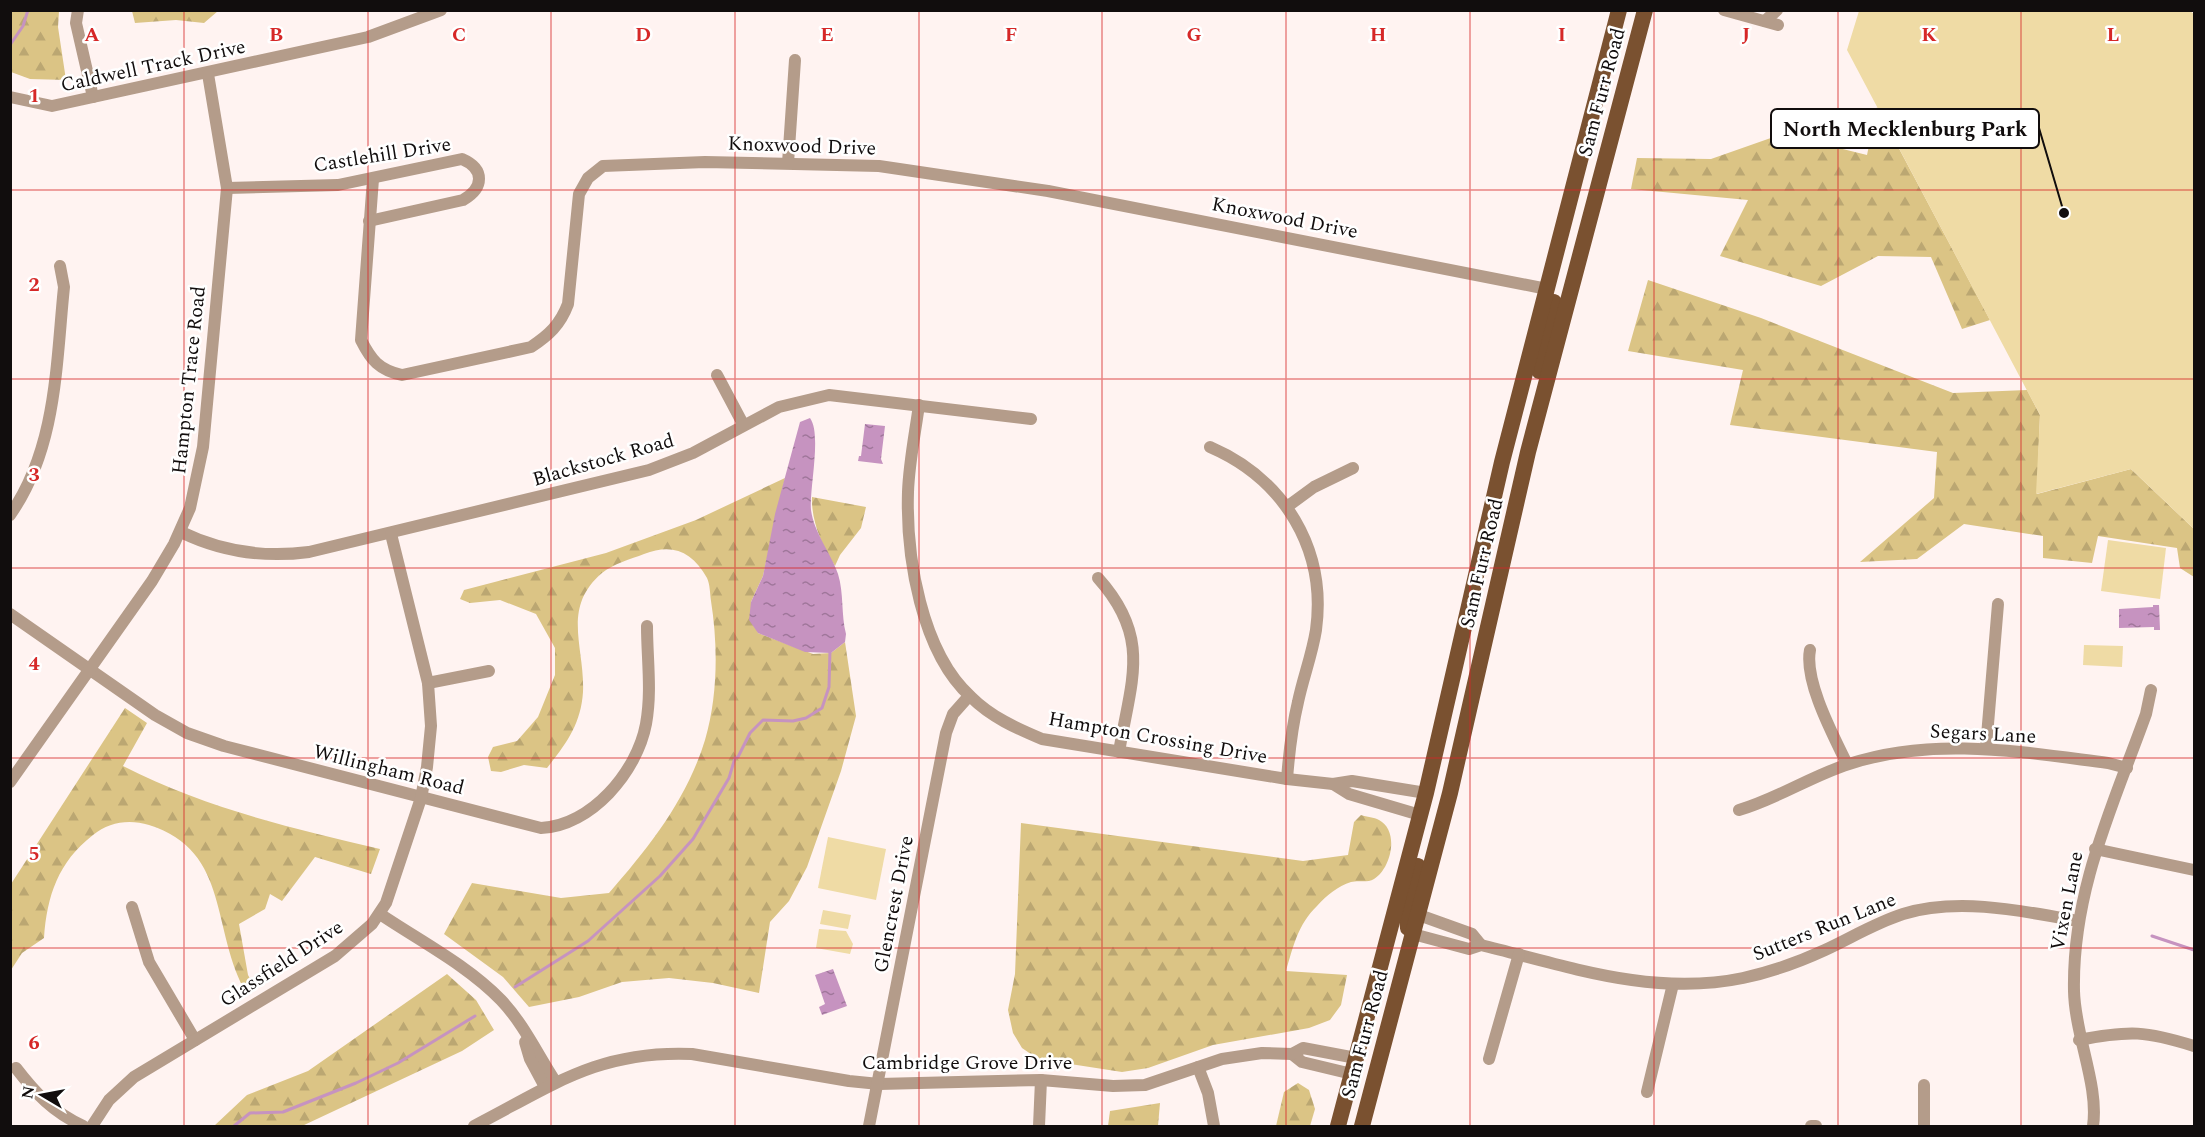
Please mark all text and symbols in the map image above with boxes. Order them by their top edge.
text: A [84,20,100,50]
text: B [269,20,283,50]
text: C [452,20,466,50]
text: D [635,20,651,50]
text: E [820,20,834,50]
text: F [1005,20,1017,50]
text: G [1186,20,1202,50]
text: H [1370,20,1386,50]
text: I [1558,20,1566,50]
text: J [1742,20,1750,50]
text: K [1921,20,1937,50]
text: L [2107,20,2119,50]
street label: Sam Furr Road [1570,24,1634,160]
street label: Caldwell Track Drive [58,32,248,100]
text: 1 [28,81,40,111]
callout: North Mecklenburg Park [1771,109,2039,148]
text: North Mecklenburg Park [1783,114,2028,146]
street label: Knoxwood Drive [727,128,877,164]
street label: Castlehill Drive [311,129,453,181]
street label: Knoxwood Drive [1209,189,1361,247]
text: 2 [28,270,40,300]
street label: Hampton Trace Road [164,284,214,476]
street label: Blackstock Road [529,425,678,495]
text: 3 [28,460,40,490]
street label: Sam Furr Road [1452,495,1511,631]
text: 4 [28,649,40,679]
street label: Hampton Crossing Drive [1046,704,1270,772]
street label: Segars Lane [1929,716,2037,752]
street label: Willingham Road [310,737,467,803]
street label: Glencrest Drive [866,833,922,975]
text: 5 [28,839,40,869]
street label: Vixen Lane [2043,849,2091,954]
street label: Sutters Run Lane [1748,885,1901,969]
street label: Glassfield Drive [214,913,349,1015]
street label: Sam Furr Road [1333,966,1397,1102]
text: 6 [28,1028,40,1058]
street label: Cambridge Grove Drive [862,1048,1072,1078]
north arrow [12,1065,72,1125]
text: N [15,1084,41,1101]

